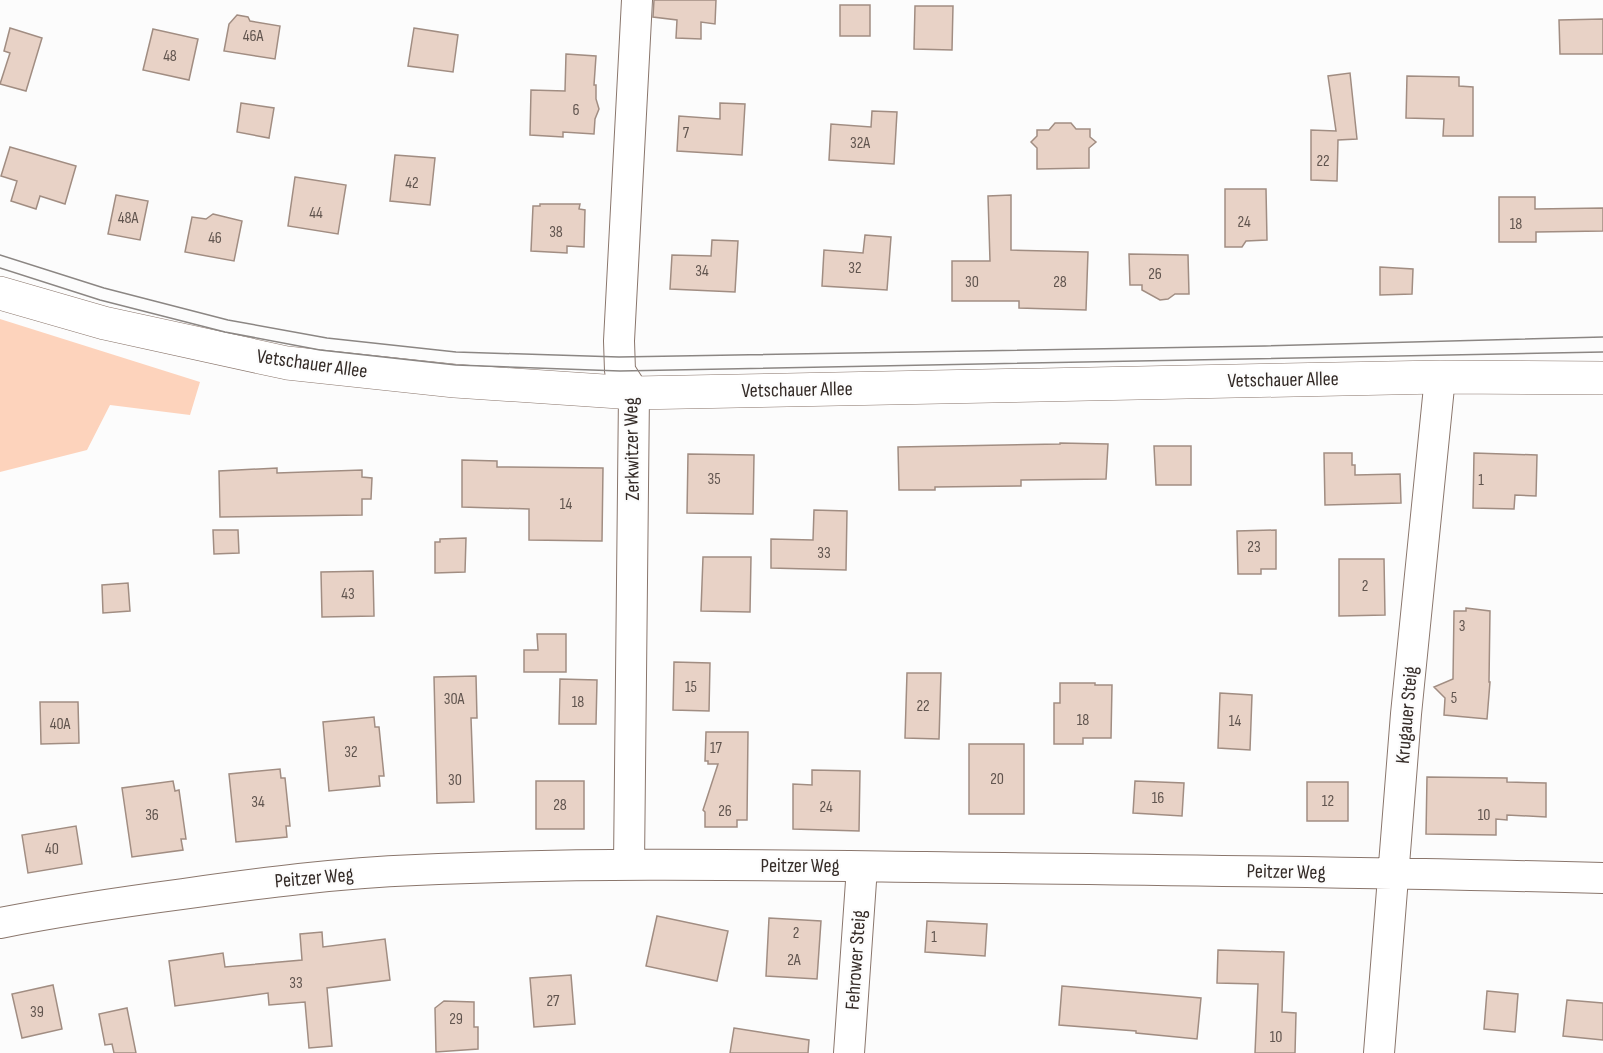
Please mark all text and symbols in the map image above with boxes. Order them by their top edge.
house number: 46A [243,27,263,46]
house number: 48 [163,47,177,66]
house number: 6 [572,101,580,120]
house number: 7 [683,124,690,143]
house number: 32A [850,134,870,153]
house number: 22 [1316,152,1330,171]
house number: 42 [405,174,419,193]
house number: 44 [309,204,323,223]
house number: 48A [118,209,138,228]
house number: 24 [1237,213,1251,232]
house number: 18 [1510,215,1522,234]
house number: 38 [549,223,563,242]
house number: 46 [208,229,222,248]
house number: 32 [848,259,862,278]
house number: 34 [695,262,709,281]
house number: 26 [1148,265,1162,284]
house number: 30 [965,273,979,292]
house number: 28 [1053,273,1067,292]
street label: Vetschauer Allee [255,344,369,384]
street label: Vetschauer Allee [1227,367,1339,393]
street label: Vetschauer Allee [741,377,853,403]
street label: Zerkwitzer Weg [619,397,645,501]
house number: 35 [707,470,721,489]
house number: 1 [1478,471,1484,490]
house number: 14 [560,495,572,514]
house number: 23 [1247,538,1261,557]
house number: 33 [817,544,831,563]
house number: 2 [1362,577,1368,596]
house number: 43 [341,585,355,604]
house number: 3 [1459,617,1465,636]
street label: Krugauer Steig [1391,665,1423,765]
house number: 15 [685,678,697,697]
house number: 5 [1451,689,1457,708]
house number: 30A [444,690,464,709]
house number: 18 [572,693,584,712]
house number: 22 [916,697,930,716]
house number: 18 [1077,711,1089,730]
house number: 14 [1229,712,1241,731]
house number: 40A [50,715,70,734]
house number: 17 [710,739,723,758]
house number: 32 [344,743,358,762]
house number: 20 [990,770,1004,789]
house number: 30 [448,771,462,790]
house number: 16 [1152,789,1164,808]
house number: 12 [1322,792,1334,811]
house number: 34 [251,793,265,812]
house number: 28 [553,796,567,815]
house number: 24 [819,798,833,817]
house number: 26 [718,802,732,821]
house number: 36 [145,806,159,825]
house number: 10 [1478,806,1490,825]
house number: 40 [45,840,59,859]
street label: Peitzer Weg [761,854,840,878]
street label: Peitzer Weg [1246,859,1326,885]
street label: Peitzer Weg [274,863,354,893]
street label: Fehrower Steig [841,909,871,1011]
house number: 2 [793,924,799,943]
house number: 1 [931,928,937,947]
house number: 2A [787,951,801,970]
house number: 33 [289,974,303,993]
house number: 27 [546,992,560,1011]
house number: 39 [30,1003,44,1022]
house number: 29 [449,1010,463,1029]
house number: 10 [1270,1028,1282,1047]

